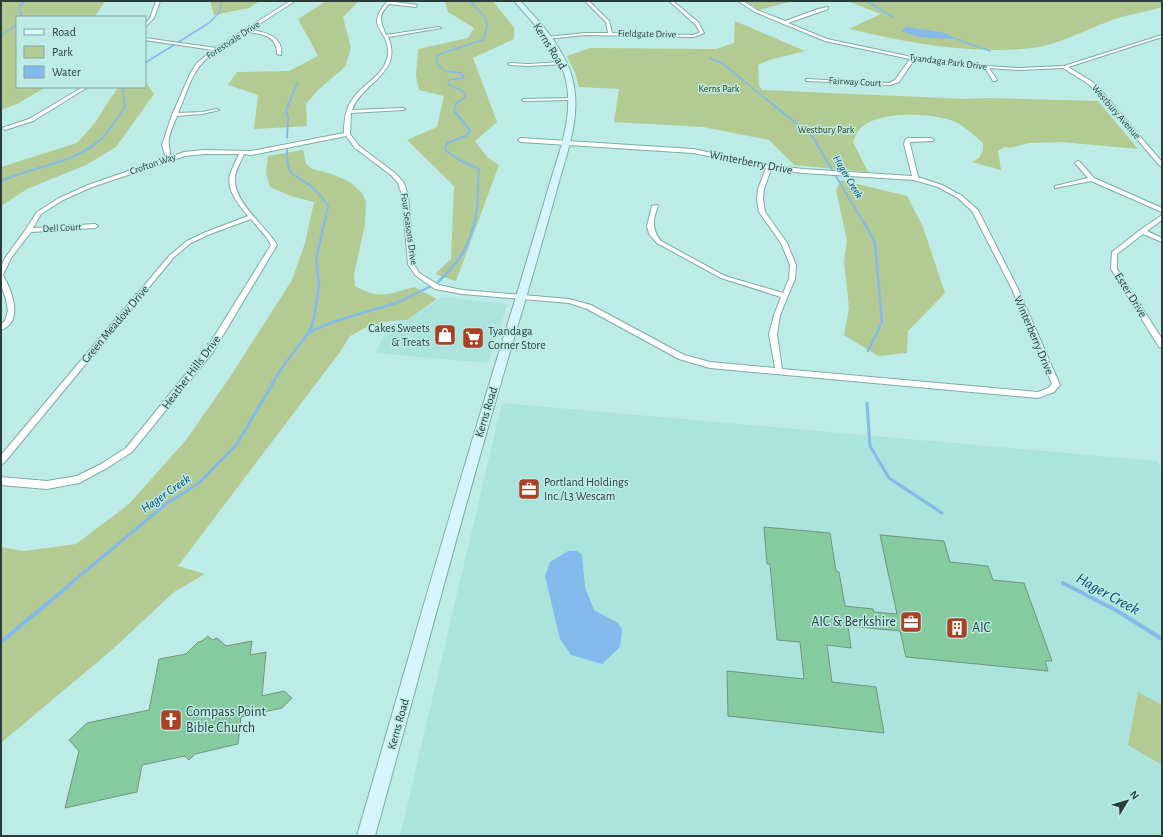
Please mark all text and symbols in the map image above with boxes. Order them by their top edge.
legend [16,16,146,88]
street label: Forestvale Drive [204,19,262,61]
street label: Kerns Road [531,21,569,71]
text: Road [52,26,76,38]
street label: Fieldgate Drive [618,28,677,40]
text: Park [52,46,73,58]
street label: Tyandaga Park Drive [908,52,988,72]
text: Water [52,66,81,78]
street label: Fairway Court [828,76,882,88]
street label: Westbury Avenue [1090,83,1143,141]
park label: Kerns Park [699,84,740,94]
park label: Westbury Park [798,125,855,135]
street label: Winterberry Drive [708,148,794,177]
street label: Crofton Way [129,151,178,177]
water label: Hager Creek [831,153,865,201]
street label: Four Seasons Drive [399,192,419,266]
street label: Dell Court [42,222,83,234]
street label: Ester Drive [1113,271,1149,319]
street label: Green Meadow Drive [79,283,151,365]
street label: Winterberry Drive [1011,294,1056,377]
place label: Cakes Sweets & Treats [368,322,430,348]
shop icon: Cakes Sweets & Treats [432,322,458,348]
supermarket icon: Tyandaga Corner Store [460,325,486,351]
place label: Tyandaga Corner Store [488,325,546,351]
street label: Heather Hills Drive [159,333,223,411]
street label: Kerns Road [473,385,499,439]
water label: Hager Creek [139,472,193,516]
office icon: Portland Holdings Inc./L3 Wescam [516,476,542,502]
place label: Portland Holdings Inc./L3 Wescam [544,476,628,502]
water label: Hager Creek [1073,570,1143,618]
office icon: AIC & Berkshire [898,609,924,635]
place label: AIC & Berkshire [811,615,896,629]
building icon: AIC [944,615,970,641]
place label: AIC [972,621,991,635]
street label: Kerns Road [385,697,411,751]
place label: Compass Point Bible Church [186,705,266,735]
church icon: Compass Point Bible Church [158,707,184,733]
north arrow [1107,781,1147,821]
text: N [1128,789,1141,802]

